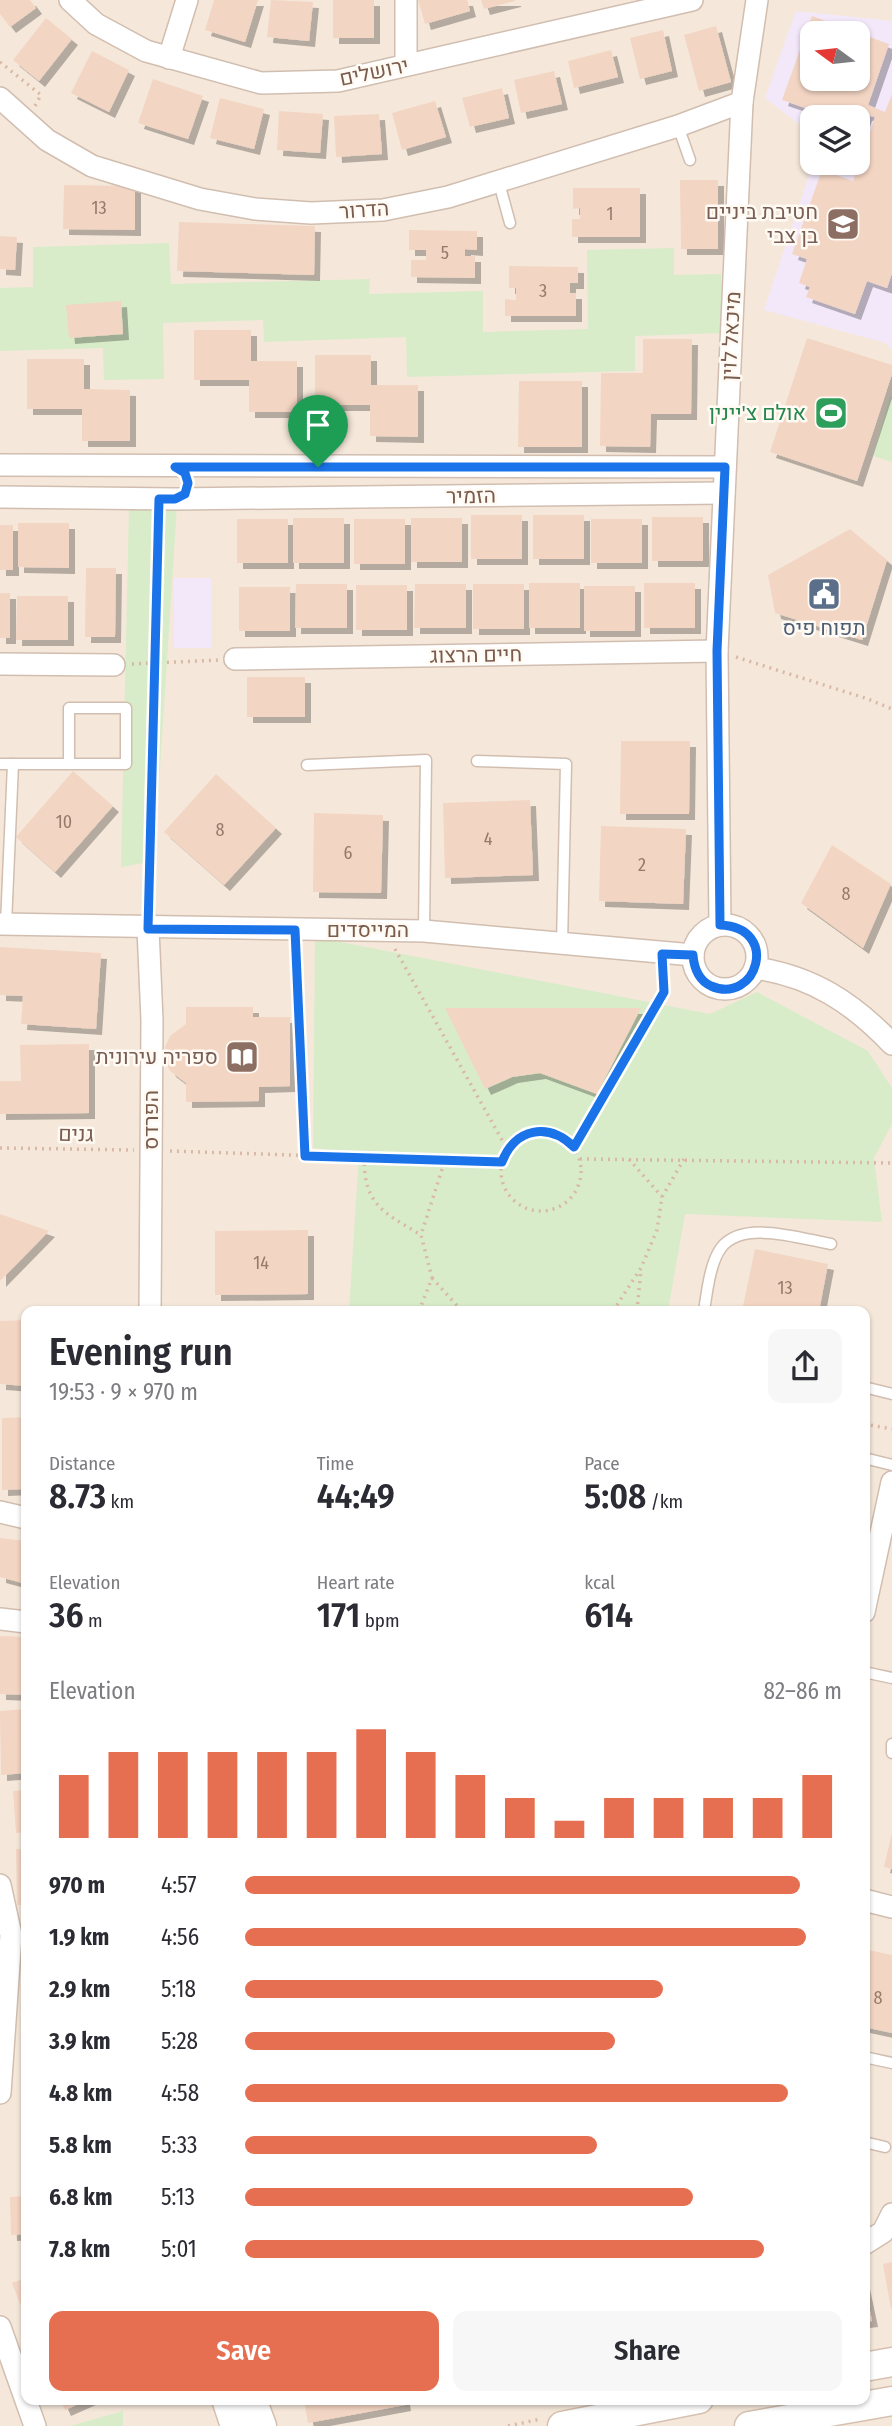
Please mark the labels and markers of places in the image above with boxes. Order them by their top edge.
place label: חטיבת ביניים בן צבי [706,199,818,249]
school or university icon: חטיבת ביניים בן צבי [824,205,862,243]
sports icon: אולם צ'יינין [812,394,850,432]
pin [288,395,348,467]
place label: אולם צ'יינין [709,400,806,426]
public building icon: תפוח פיס [805,575,843,613]
place label: תפוח פיס [782,615,866,641]
library icon: ספריה עירונית [223,1038,261,1076]
place label: ספריה עירונית [95,1044,218,1070]

